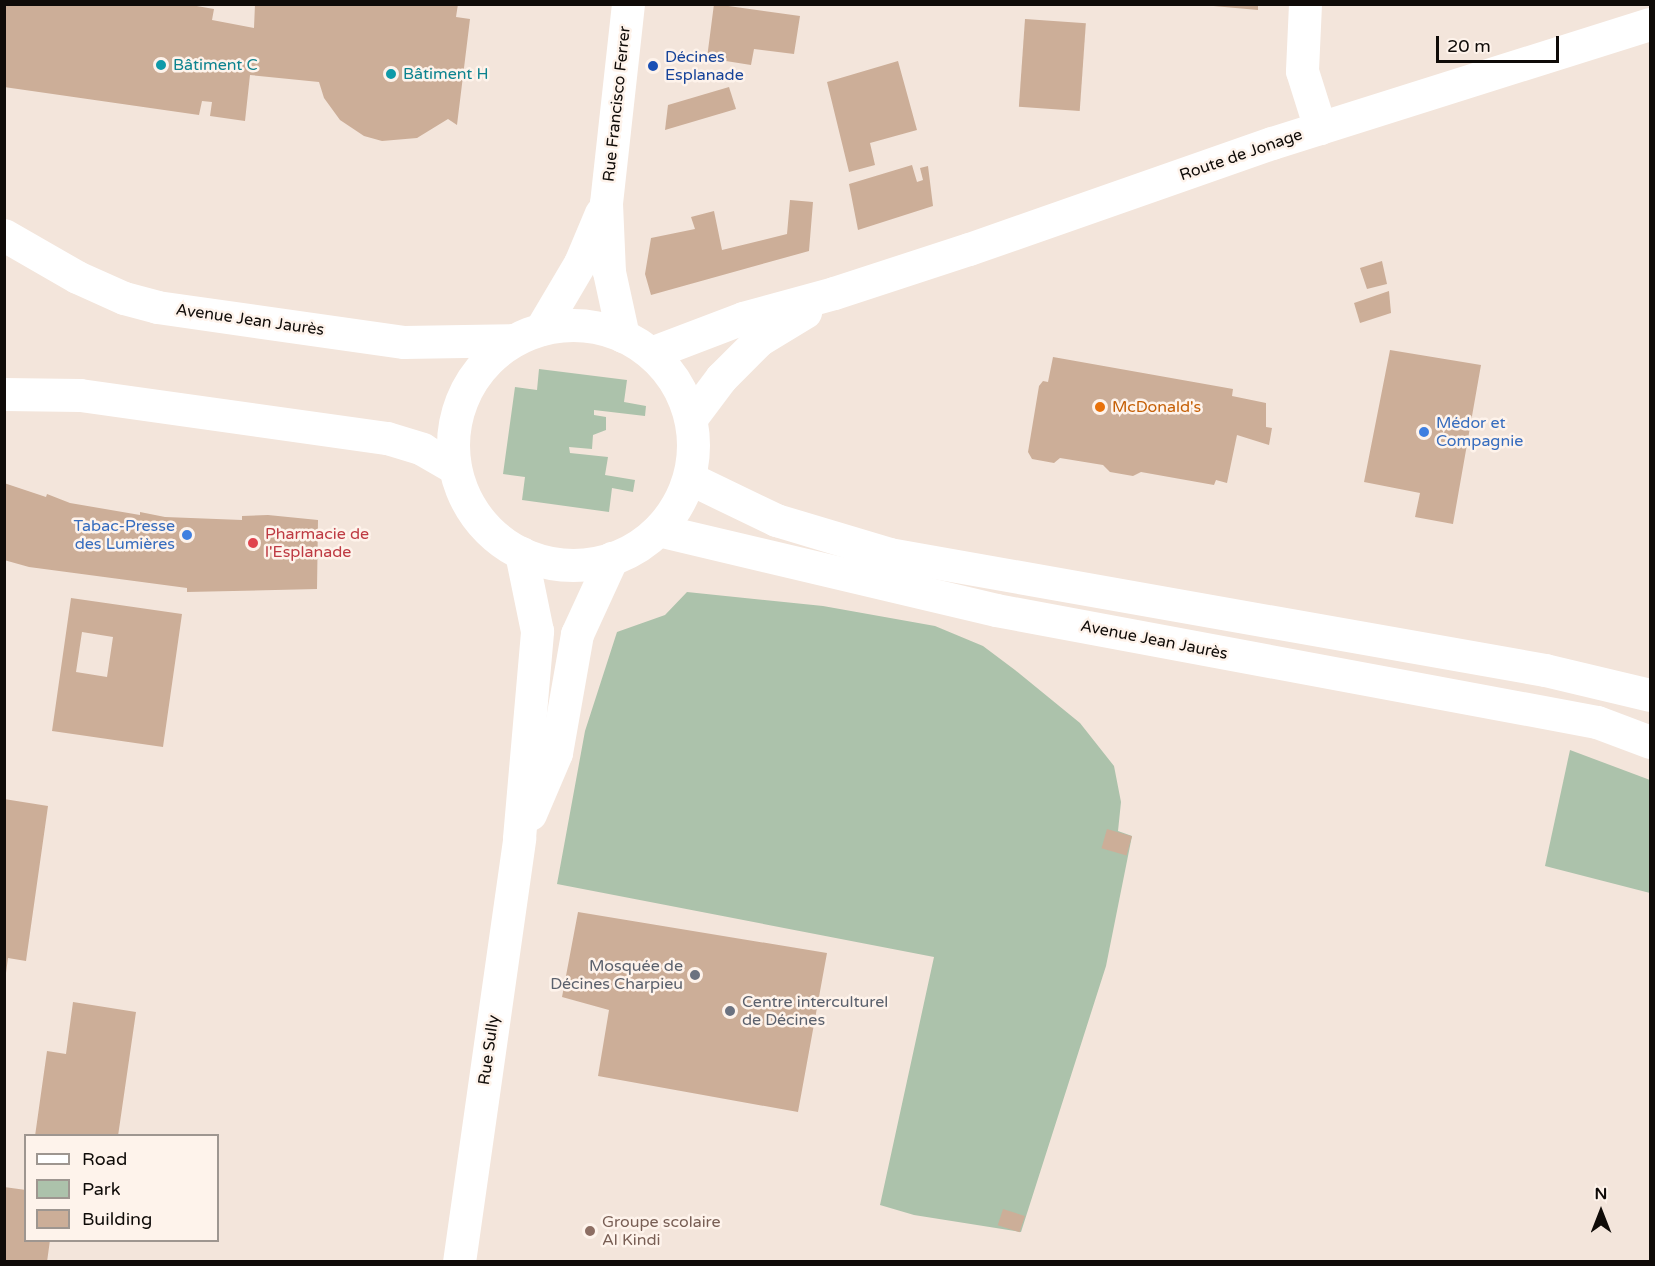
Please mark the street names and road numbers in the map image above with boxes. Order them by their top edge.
street label: Rue Francisco Ferrer [599,25,635,183]
street label: Route de Jonage [1177,125,1305,185]
street label: Avenue Jean Jaurès [175,300,325,340]
street label: Avenue Jean Jaurès [1079,616,1229,664]
street label: Rue Sully [475,1014,503,1086]

